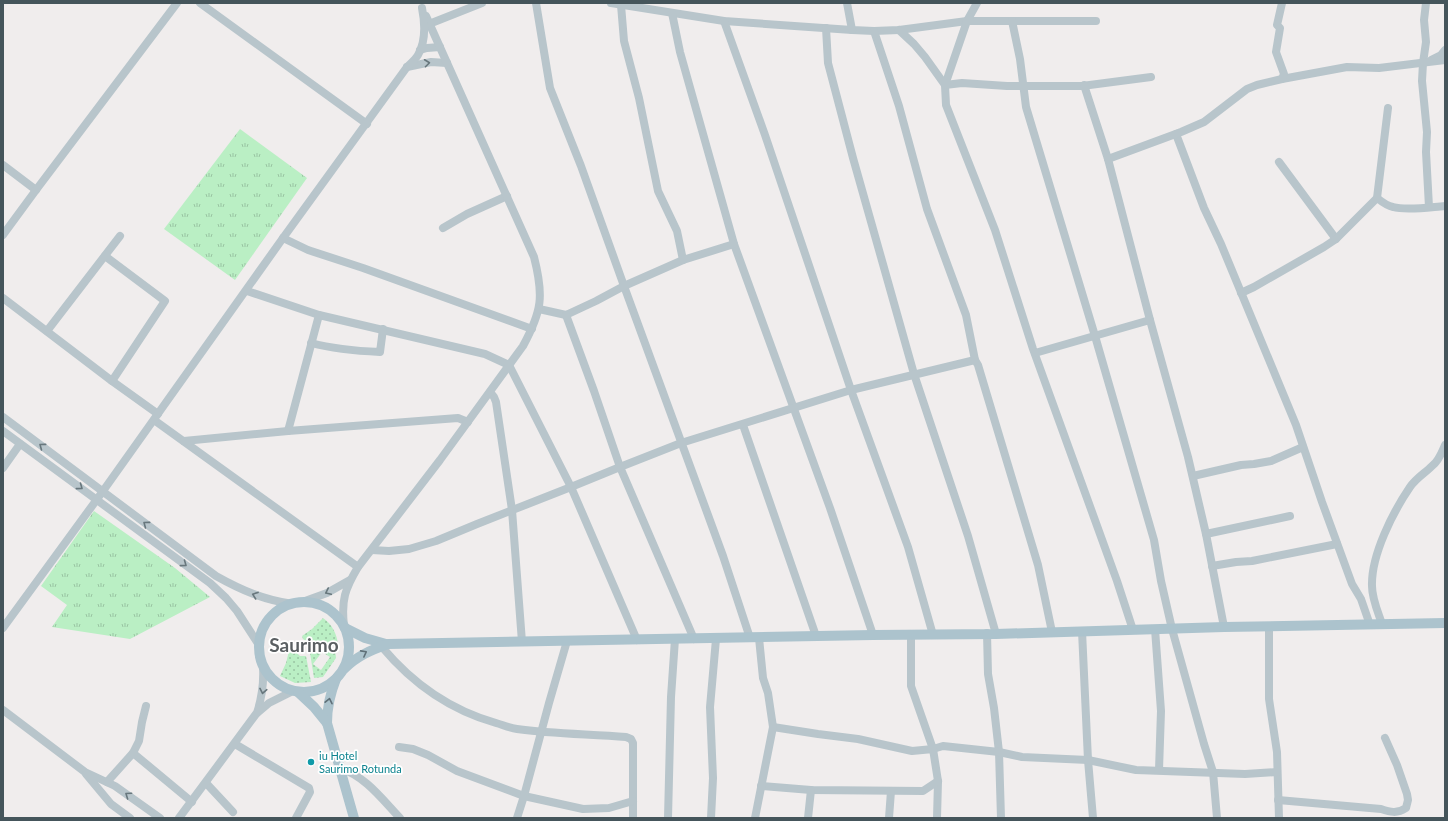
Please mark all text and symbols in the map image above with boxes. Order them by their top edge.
one-way arrow [424,59,430,68]
one-way arrow [40,444,47,451]
one-way arrow [75,482,82,489]
one-way arrow [144,522,151,529]
one-way arrow [180,559,187,566]
one-way arrow [325,587,333,595]
one-way arrow [252,591,259,599]
district label: Saurimo [269,633,339,656]
one-way arrow [360,651,368,658]
one-way arrow [259,688,268,694]
one-way arrow [324,698,332,704]
place label: iu Hotel Saurimo Rotunda [319,749,402,775]
marker: iu Hotel Saurimo Rotunda [306,757,316,767]
one-way arrow [126,793,133,800]

